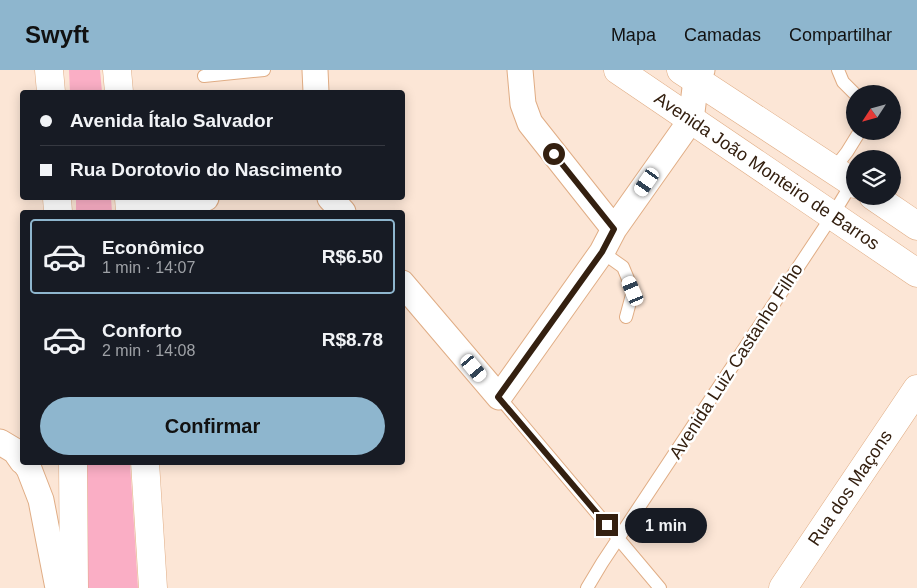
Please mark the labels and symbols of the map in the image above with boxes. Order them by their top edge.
north arrow [846,85,901,140]
street label: Avenida João Monteiro de Barros [651,88,883,254]
route start [543,143,565,165]
car [632,165,661,199]
street label: Avenida Luiz Castanho Filho [665,260,807,462]
car [620,274,645,308]
car [458,352,489,384]
street label: Rua dos Maçons [804,426,896,550]
callout: 1 min [624,508,707,542]
route end [596,514,618,536]

